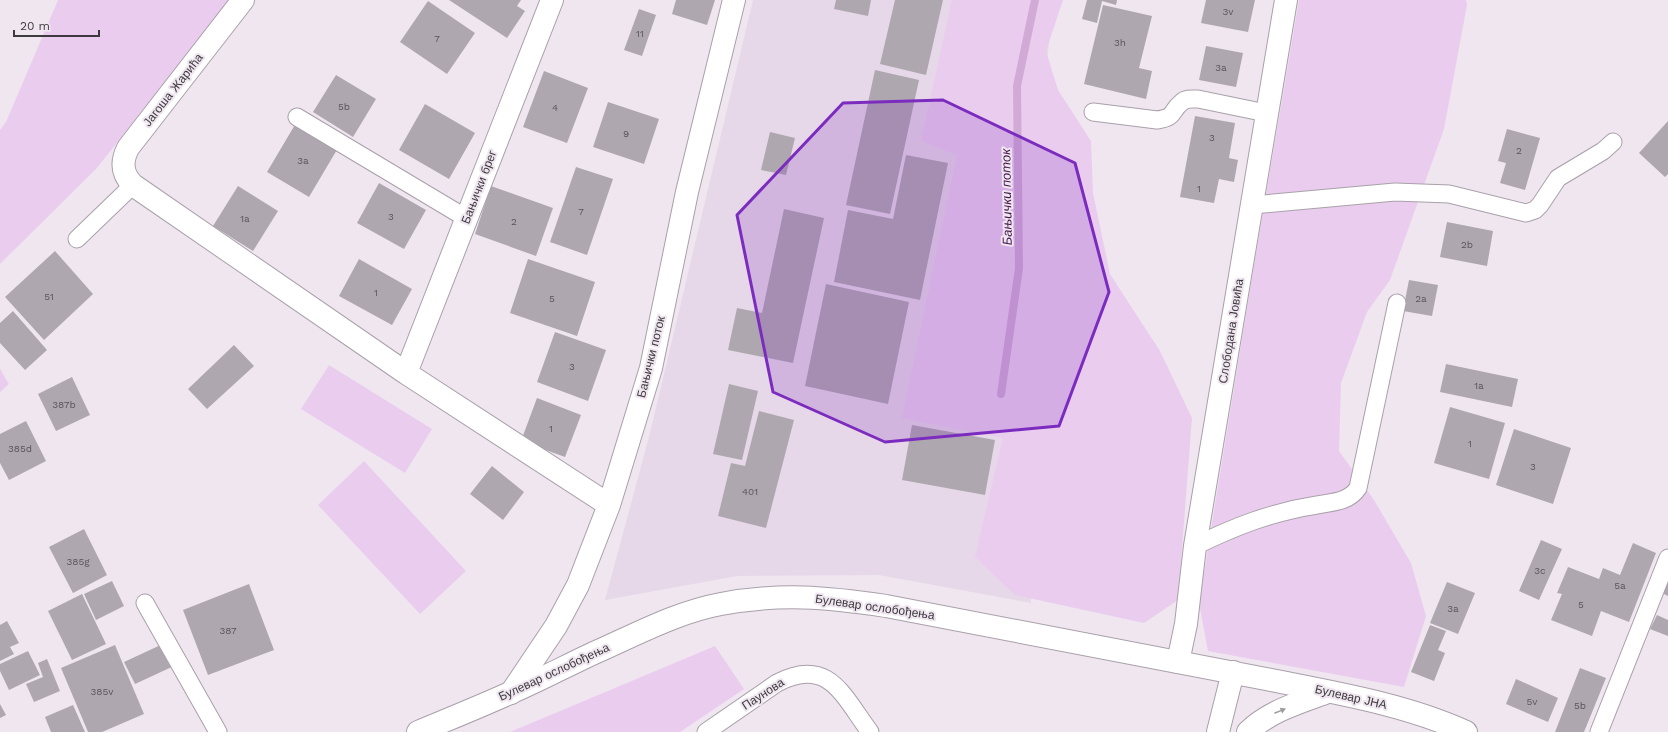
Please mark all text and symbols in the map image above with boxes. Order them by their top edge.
house number: 3v [1222,6,1234,17]
scale bar [14,12,99,38]
text: 20 m [20,19,50,33]
house number: 11 [636,28,644,39]
house number: 7 [434,33,440,44]
house number: 3h [1114,37,1126,48]
street label: Јагоша Жарића [140,51,206,129]
house number: 3a [1215,62,1227,73]
house number: 5b [338,101,350,112]
house number: 4 [552,102,558,113]
house number: 9 [623,128,629,139]
house number: 3 [1209,132,1215,143]
house number: 2 [1516,145,1522,156]
street label: Бањички брег [459,148,500,226]
water label: Бањички поток [998,148,1015,245]
house number: 3a [297,155,309,166]
house number: 1 [1197,183,1201,194]
house number: 7 [578,206,584,217]
house number: 3 [388,211,394,222]
house number: 1a [240,213,250,224]
house number: 2 [511,216,517,227]
house number: 2b [1461,239,1473,250]
street label: Слободана Јовића [1216,277,1246,384]
house number: 1 [374,287,378,298]
house number: 51 [44,291,54,302]
house number: 5 [549,293,555,304]
house number: 2a [1415,293,1427,304]
street label: Бањички поток [634,314,668,399]
house number: 3 [569,361,575,372]
house number: 1a [1474,380,1484,391]
house number: 387b [52,399,76,410]
house number: 1 [549,423,553,434]
house number: 1 [1468,438,1472,449]
house number: 385d [8,443,32,454]
house number: 3 [1530,461,1536,472]
house number: 401 [742,486,758,497]
house number: 385g [66,556,90,567]
house number: 3c [1534,565,1546,576]
house number: 5a [1614,580,1626,591]
street label: Булевар ослобођења [814,592,936,622]
house number: 5 [1578,599,1584,610]
house number: 3a [1447,603,1459,614]
house number: 387 [219,625,237,636]
street label: Булевар ослобођења [496,640,612,704]
street label: Паунова [739,675,787,713]
street label: Булевар ЈНА [1314,682,1388,712]
house number: 385v [90,686,114,697]
house number: 5v [1526,696,1538,707]
house number: 5b [1574,700,1586,711]
one-way arrow [1275,708,1286,714]

